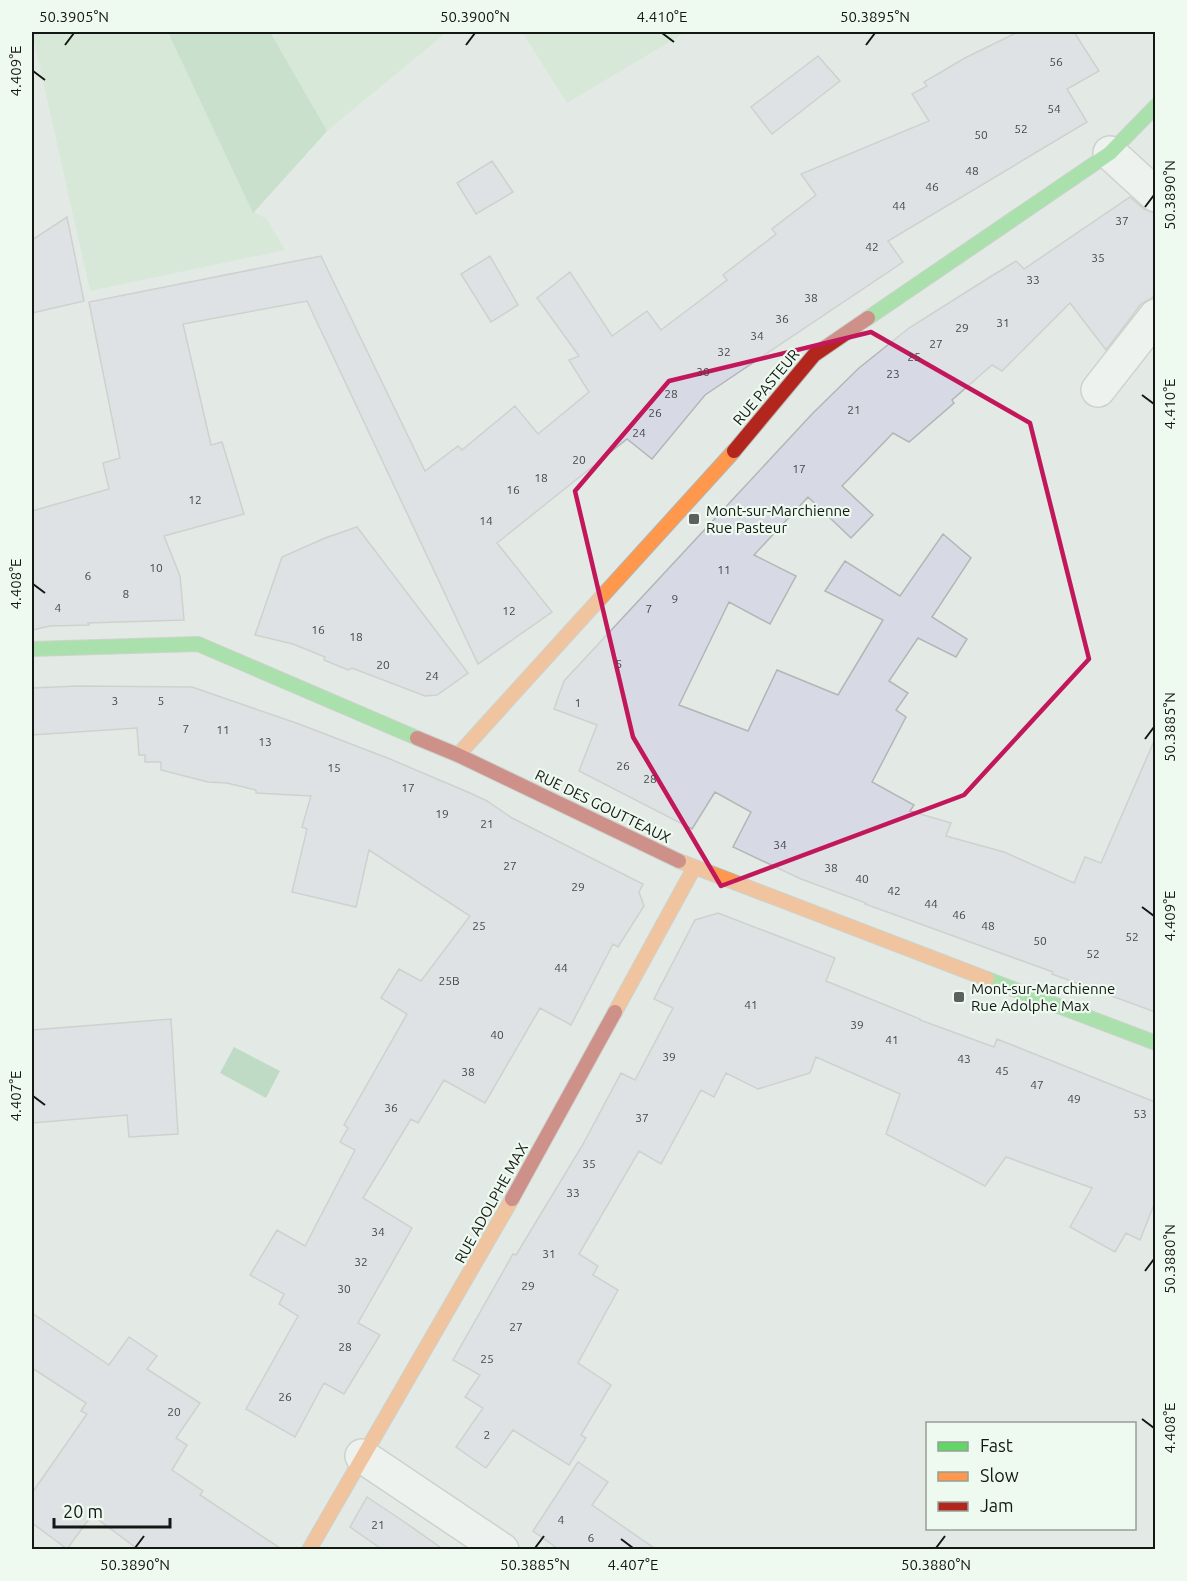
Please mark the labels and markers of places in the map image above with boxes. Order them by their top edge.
place label: Mont-sur-Marchienne Rue Pasteur [706,502,850,536]
marker: Mont-sur-Marchienne Rue Pasteur [687,512,701,526]
place label: Mont-sur-Marchienne Rue Adolphe Max [971,980,1115,1014]
marker: Mont-sur-Marchienne Rue Adolphe Max [952,990,966,1004]

